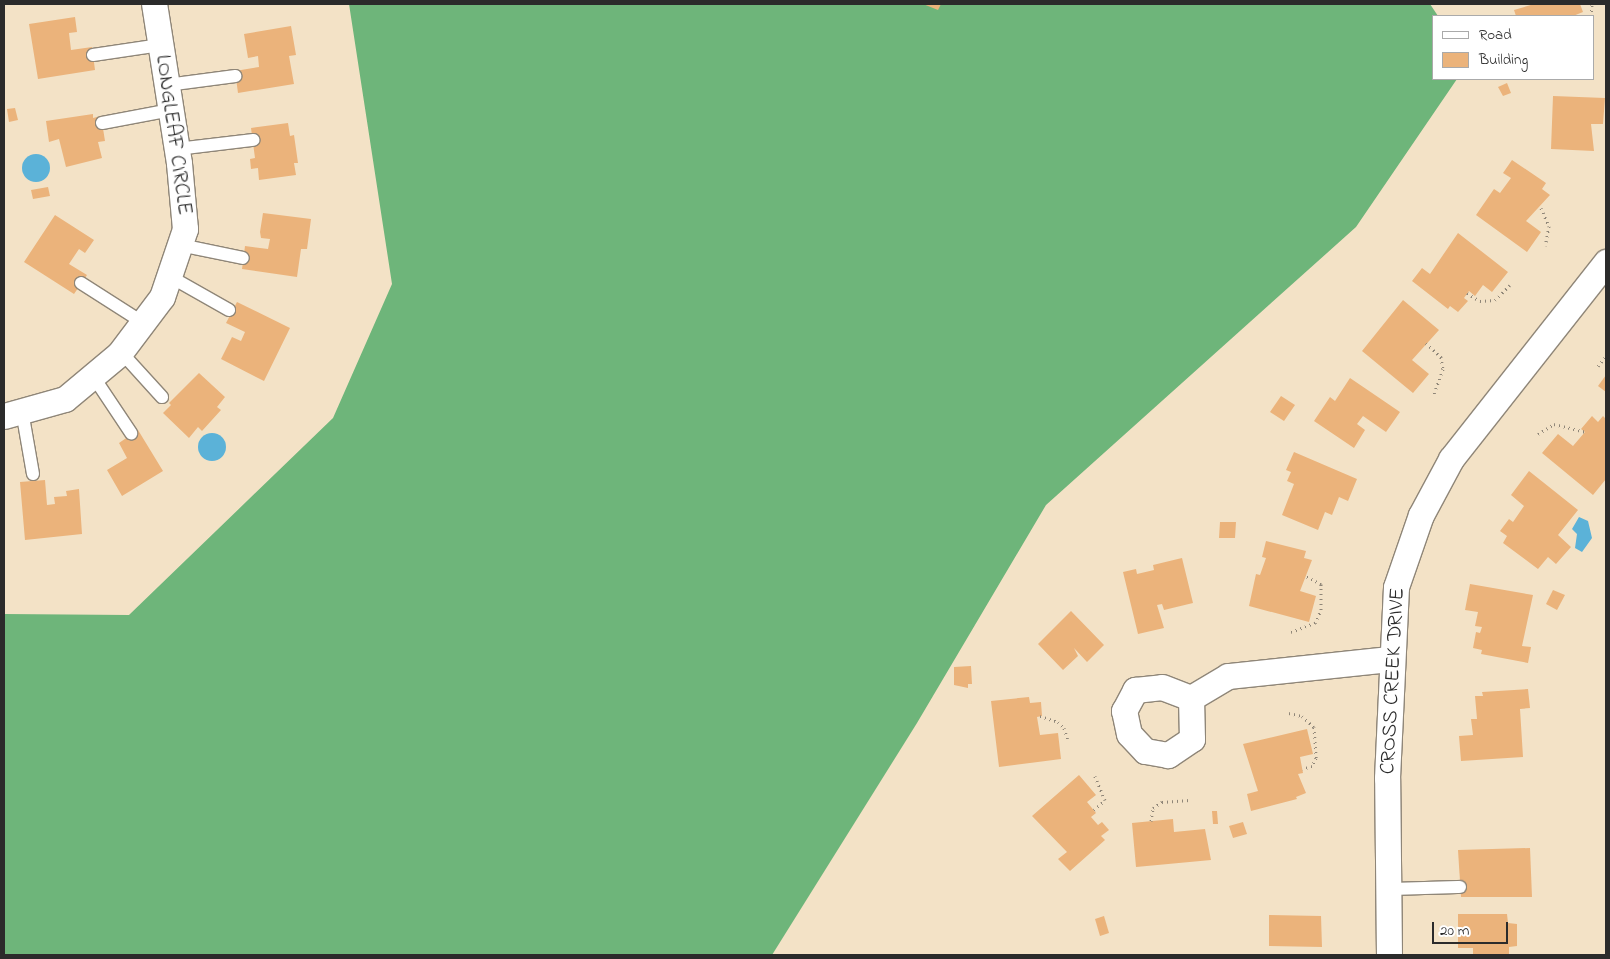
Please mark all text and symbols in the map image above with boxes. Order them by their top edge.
legend [1432,15,1595,80]
text: Road [1479,24,1512,46]
text: Building [1479,49,1528,71]
street label: LONGLEAF CIRCLE [149,53,197,217]
street label: CROSS CREEK DRIVE [1376,587,1410,775]
scale bar [1435,912,1511,944]
text: 20 m [1440,920,1469,942]

